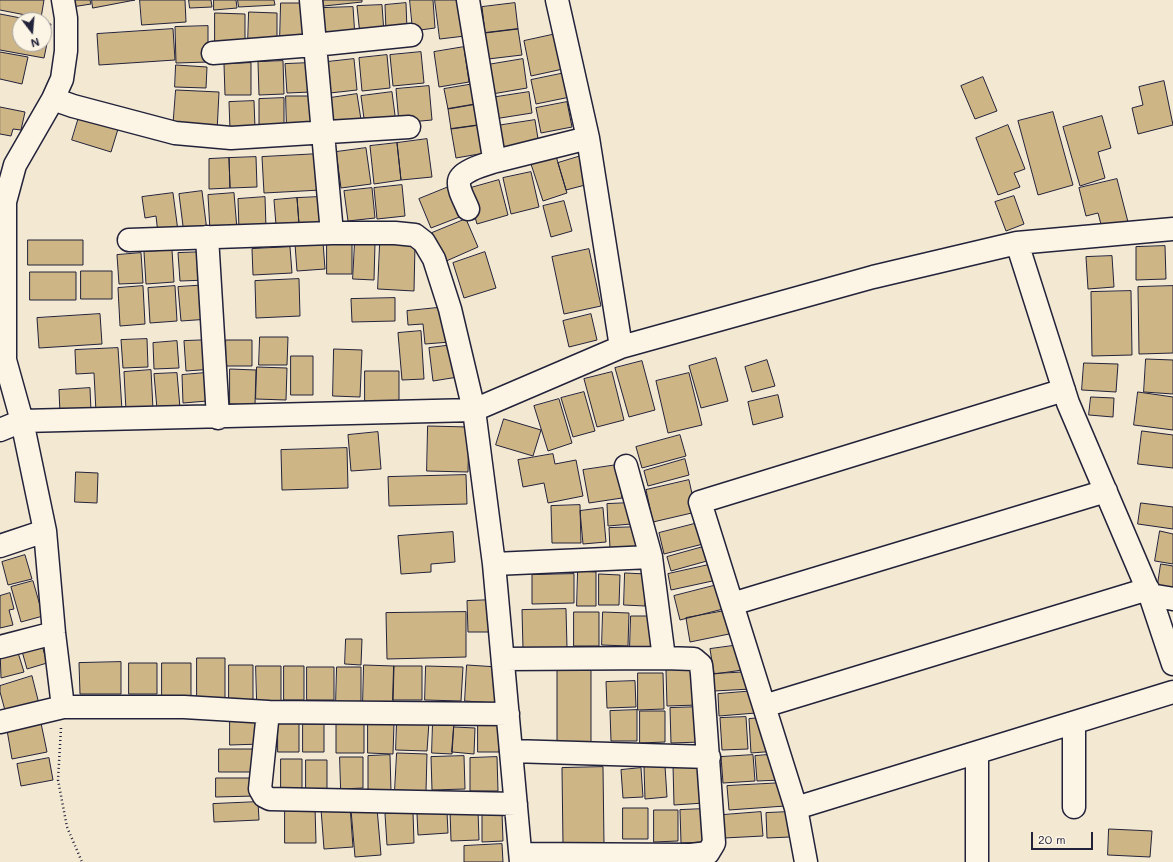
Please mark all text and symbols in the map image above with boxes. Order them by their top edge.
north arrow [12,12,52,52]
text: N [29,35,41,51]
scale bar [1033,824,1095,850]
text: 20 m [1038,831,1066,847]

